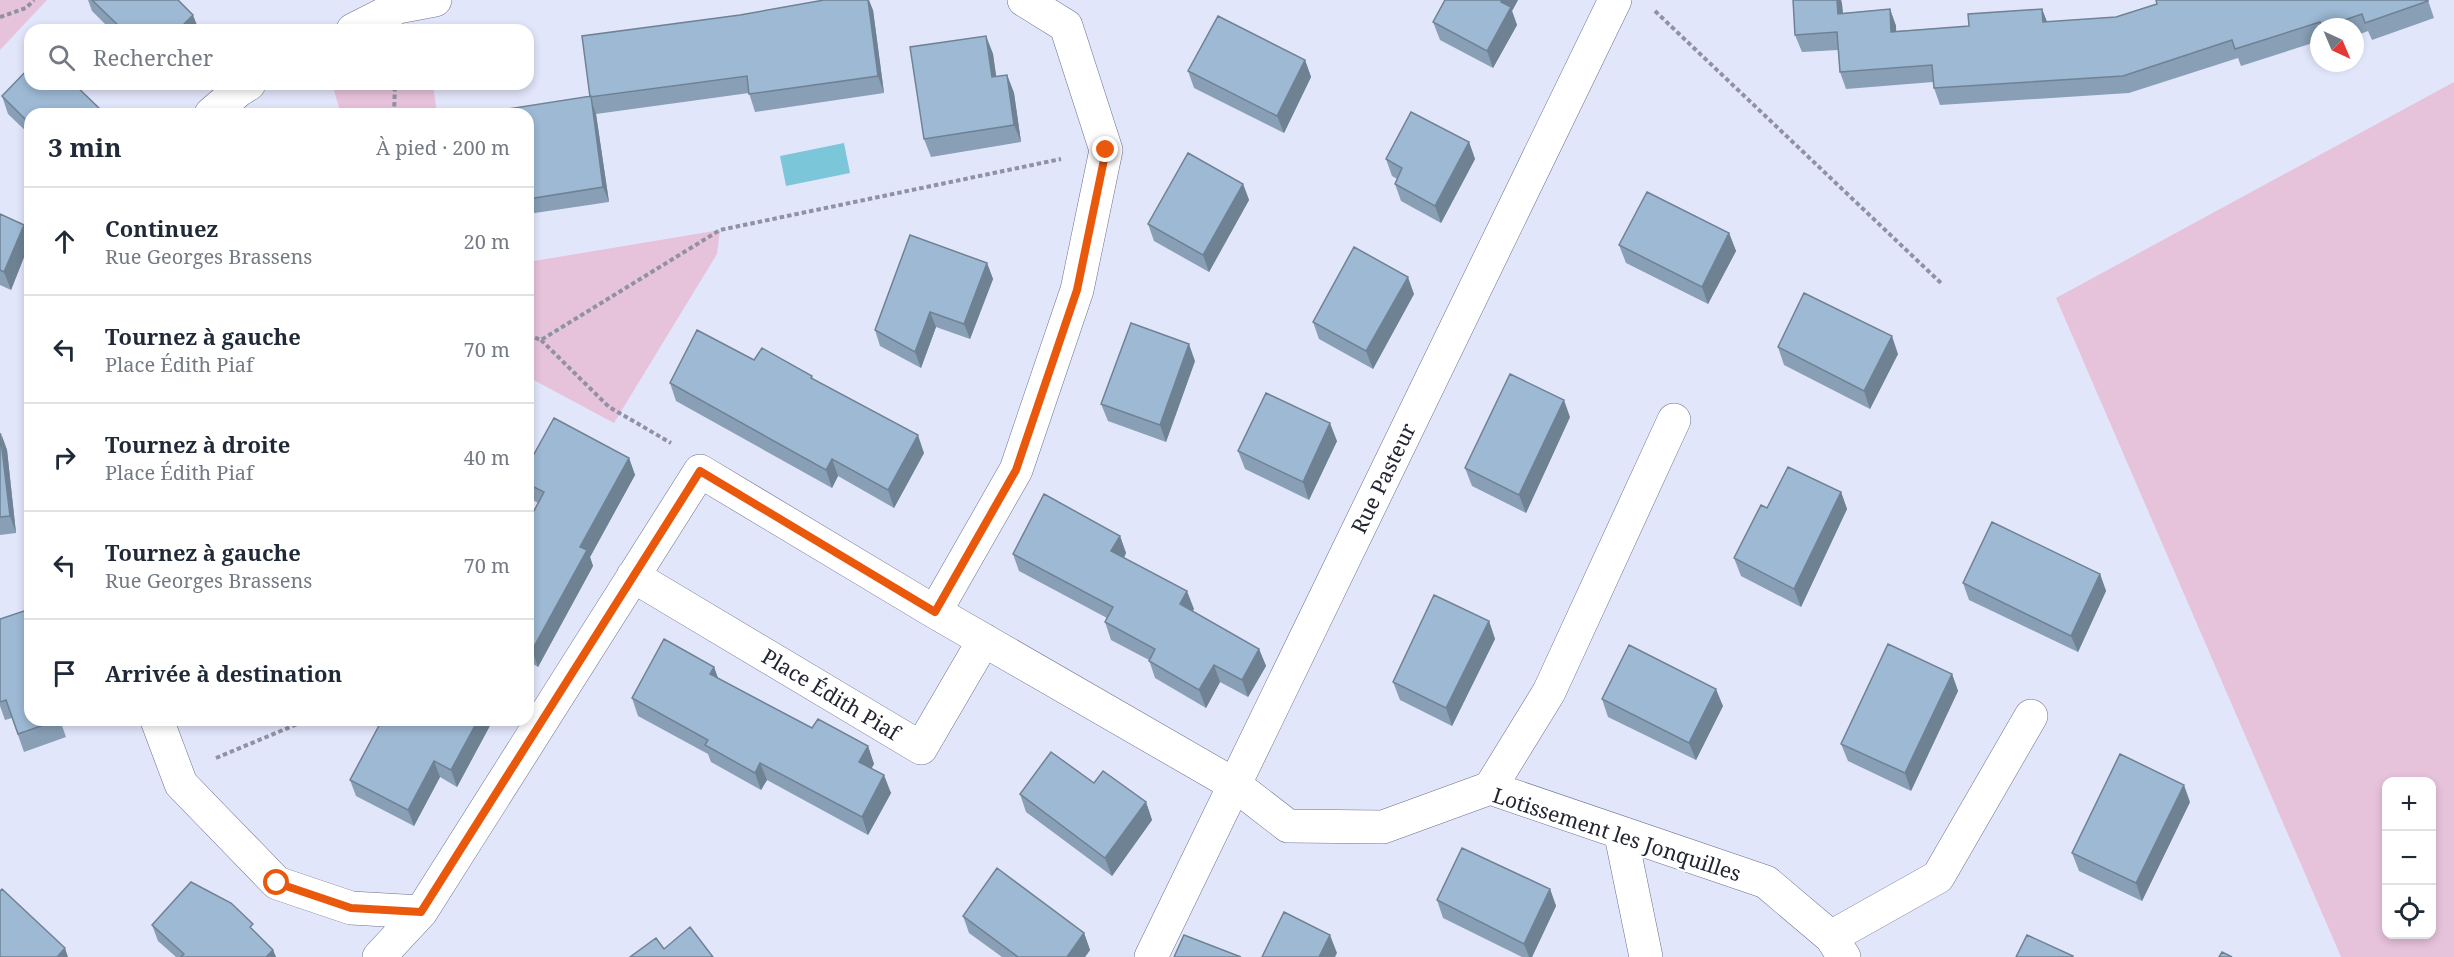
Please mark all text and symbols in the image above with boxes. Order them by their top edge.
north arrow [2310,18,2364,72]
search box [24,24,534,90]
icon: search [45,41,78,74]
text: Rechercher [93,42,213,72]
text: 3 min [48,129,122,165]
text: À pied · 200 m [376,134,510,161]
route end [1092,136,1118,162]
text: Continuez [105,213,218,243]
icon: ahead [48,225,81,258]
text: 20 m [464,228,510,255]
text: Rue Georges Brassens [105,243,312,270]
text: Tournez à gauche [105,321,301,351]
icon: left [48,333,81,366]
text: 70 m [464,336,510,363]
text: Place Édith Piaf [105,351,253,378]
street label: Rue Pasteur [1344,418,1422,538]
text: Tournez à droite [105,429,290,459]
icon: right [48,441,81,474]
text: 40 m [464,444,510,471]
text: Place Édith Piaf [105,459,253,486]
text: Tournez à gauche [105,537,301,567]
icon: left [48,549,81,582]
text: 70 m [464,552,510,579]
text: Rue Georges Brassens [105,567,312,594]
street label: Place Édith Piaf [757,642,907,747]
icon: arrive [48,657,81,690]
text: Arrivée à destination [105,658,342,688]
map controls [2382,777,2436,939]
button: + [2382,777,2436,831]
street label: Lotissement les Jonquilles [1489,781,1745,887]
button: − [2382,831,2436,885]
route start [263,869,289,895]
button: locate [2382,885,2436,939]

